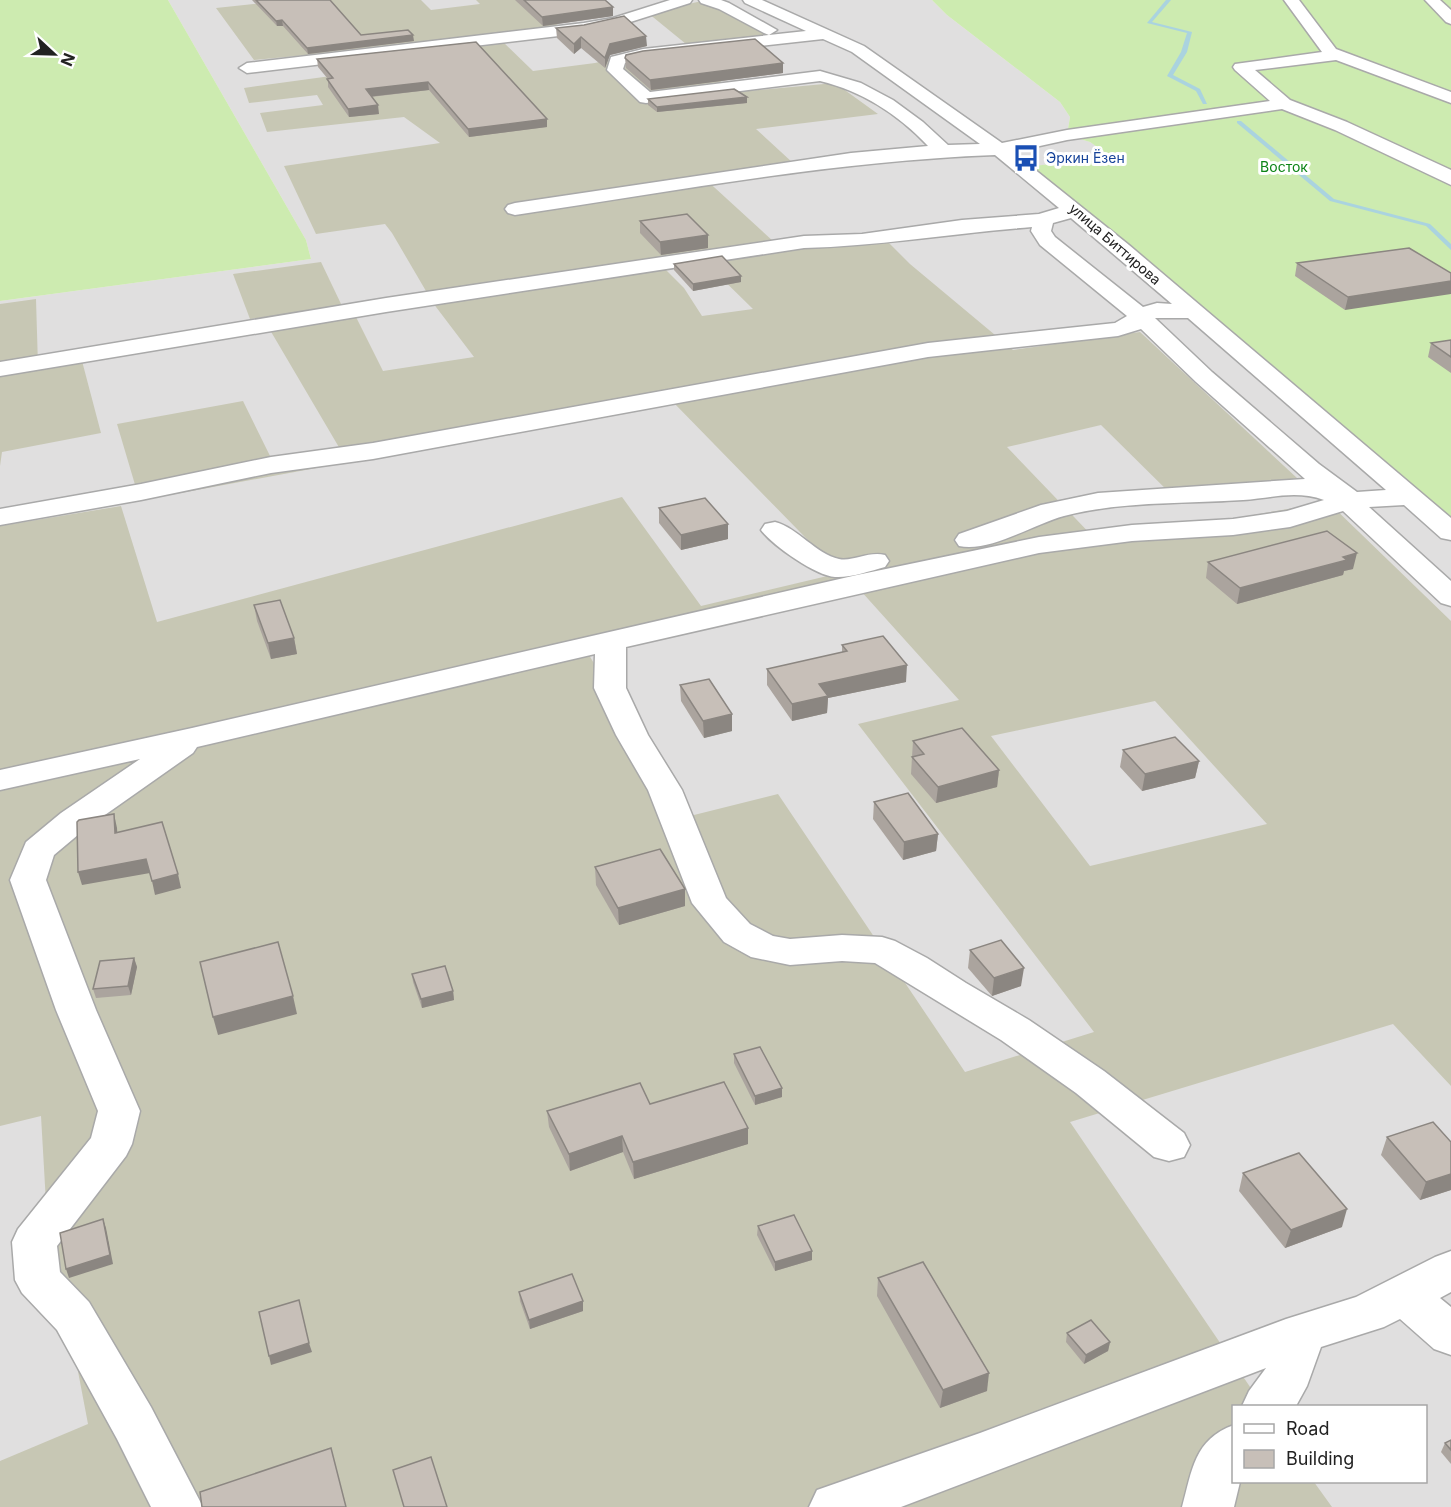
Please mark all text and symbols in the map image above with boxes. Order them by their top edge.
north arrow [24,24,84,84]
text: N [56,50,79,69]
bus stop icon: Эркин Ёзен [1011,143,1041,173]
place label: Эркин Ёзен [1046,149,1125,166]
park label: Восток [1260,158,1308,175]
street label: улица Биттирова [1066,199,1165,288]
legend [1232,1405,1427,1483]
text: Road [1286,1418,1329,1439]
text: Building [1286,1448,1354,1469]

